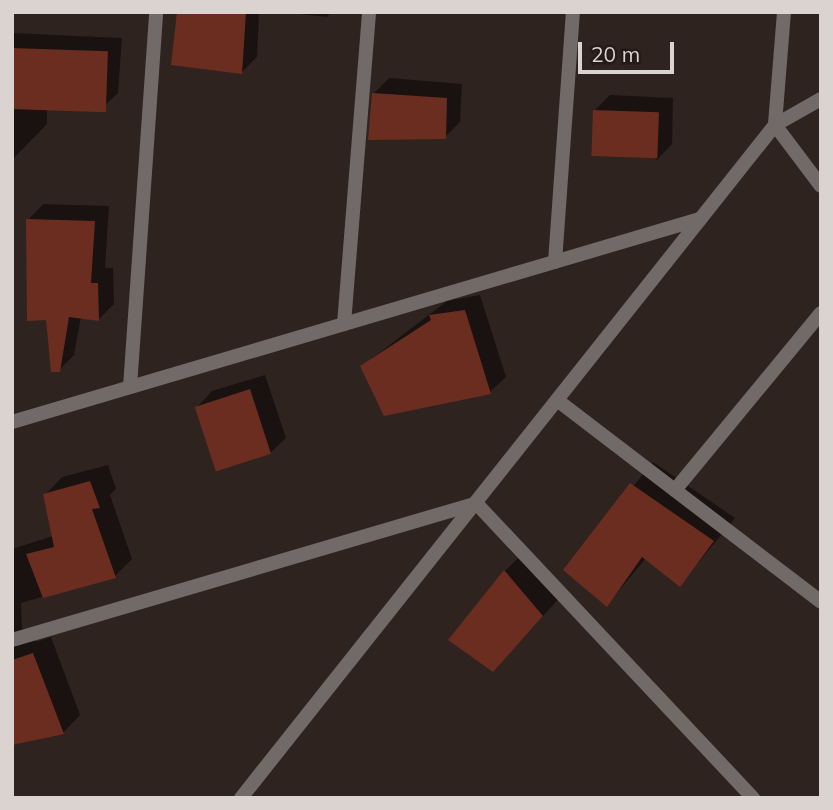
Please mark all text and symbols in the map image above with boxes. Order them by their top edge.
scale bar [581,28,677,72]
text: 20 m [591,41,640,67]

